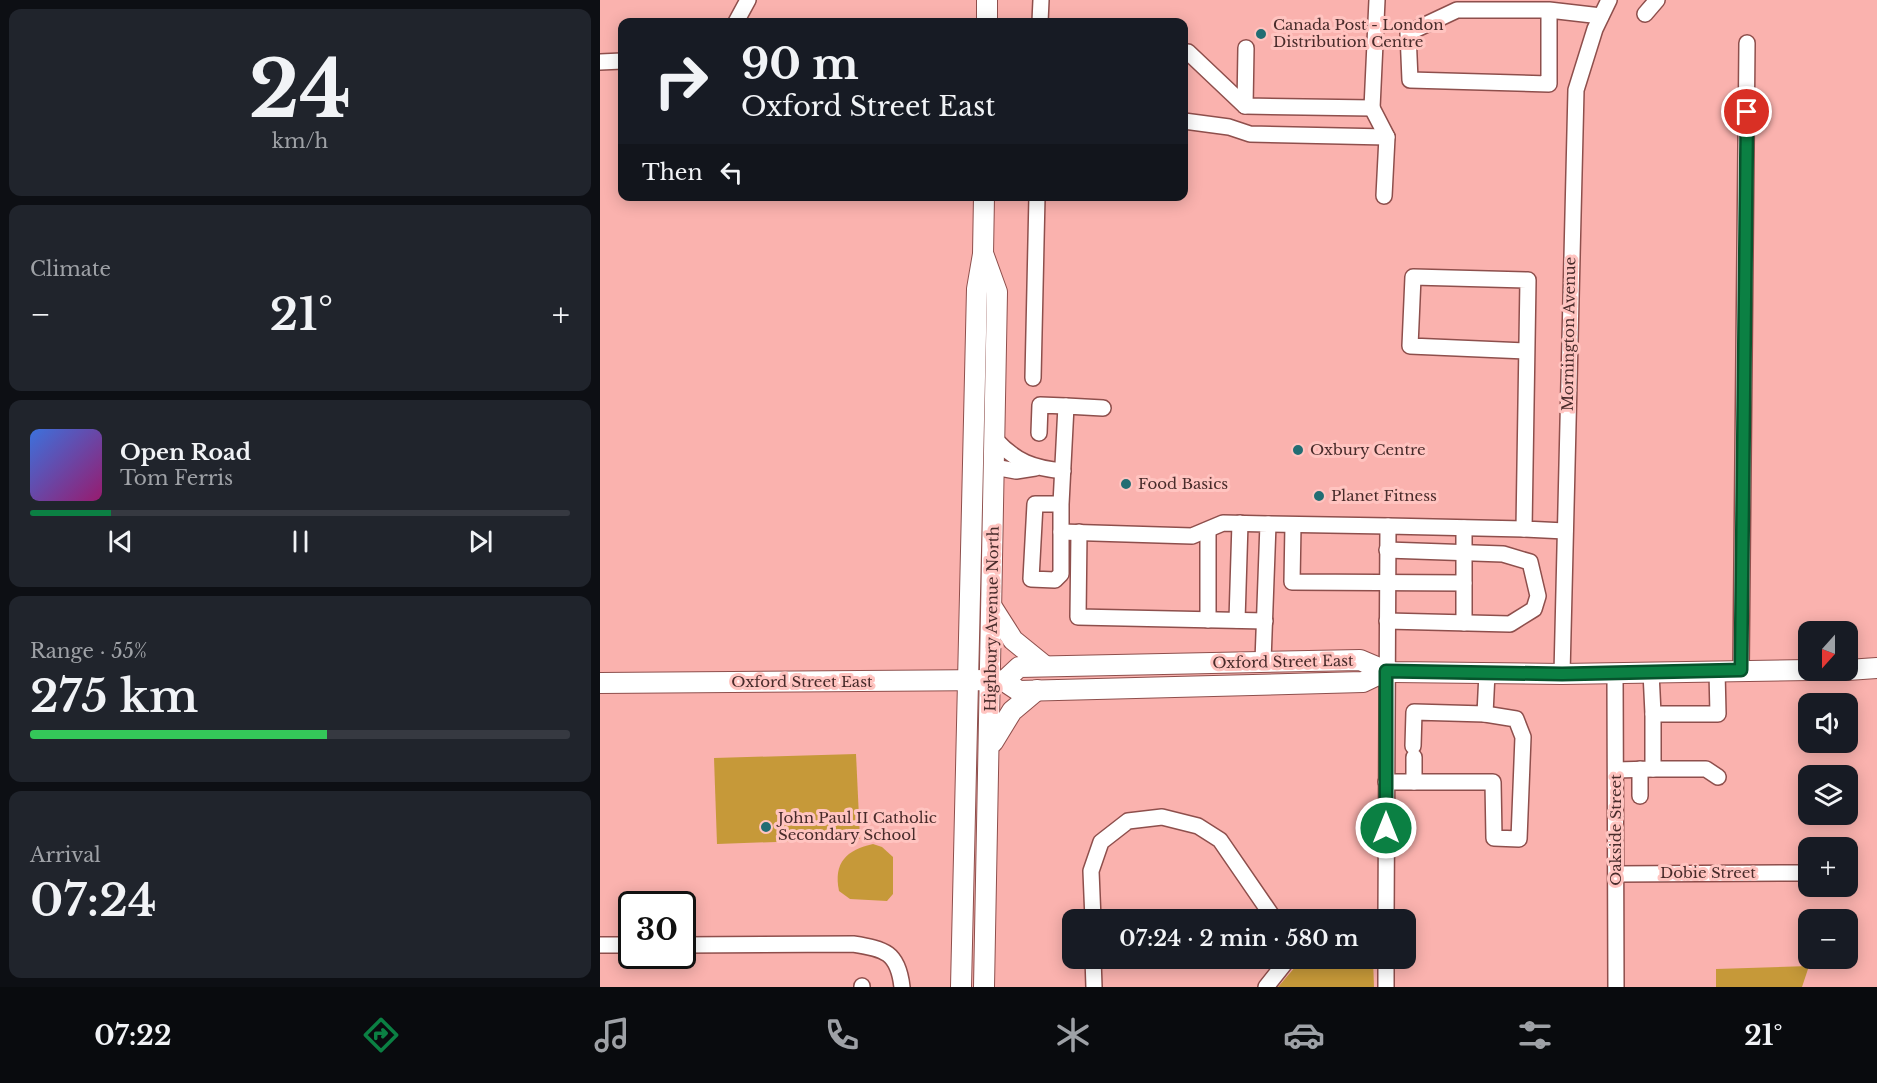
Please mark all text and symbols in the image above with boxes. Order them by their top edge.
place label: Canada Post - London Distribution Centre [1273,15,1444,51]
marker: Canada Post - London Distribution Centre [1254,27,1268,41]
text: 90 m [741,38,859,90]
text: 24 [249,41,351,138]
icon: right [642,42,720,120]
pin [1721,86,1772,137]
text: Oxford Street East [741,90,995,123]
icon: arrive [1730,95,1763,128]
text: km/h [272,129,328,153]
icon: left [715,156,748,189]
text: Then [642,159,703,186]
text: Climate [30,257,111,281]
street label: Mornington Avenue [1558,257,1579,411]
text: 21° [270,286,333,342]
text: − [30,294,51,335]
text: + [552,294,570,335]
text: Open Road [120,439,251,466]
place label: Oxbury Centre [1310,440,1426,459]
marker: Oxbury Centre [1291,443,1305,457]
text: Tom Ferris [120,466,233,490]
place label: Food Basics [1138,474,1228,493]
marker: Food Basics [1119,477,1133,491]
place label: Planet Fitness [1331,486,1437,505]
marker: Planet Fitness [1312,489,1326,503]
icon: previous [104,525,137,558]
icon: pause [284,525,317,558]
icon: next [464,525,497,558]
street label: Highbury Avenue North [980,526,1003,712]
north arrow [1798,621,1858,681]
map controls [1798,621,1858,969]
text: Range · 55% [30,639,147,663]
street label: Oxford Street East [1212,651,1354,672]
text: 275 km [30,668,198,724]
street label: Oxford Street East [731,672,873,691]
button: sound [1798,693,1858,753]
button: layers [1798,765,1858,825]
street label: Oakside Street [1606,774,1625,886]
position arrow [1354,796,1418,860]
place label: John Paul II Catholic Secondary School [776,808,937,844]
marker: John Paul II Catholic Secondary School [759,820,773,834]
button: + [1798,837,1858,897]
text: Arrival [30,843,101,867]
street label: Dobie Street [1660,863,1756,882]
text: 07:24 [30,872,157,928]
speed limit sign: 30 [618,891,696,969]
button: − [1798,909,1858,969]
text: 07:24 · 2 min · 580 m [1119,925,1359,952]
icon: directions [360,1014,402,1056]
icon: music [591,1014,633,1056]
icon: phone [821,1014,863,1056]
icon: climate [1052,1014,1094,1056]
icon: car [1283,1014,1325,1056]
icon: filters [1514,1014,1556,1056]
text: 07:22 [94,1019,171,1052]
text: 21° [1744,1019,1783,1052]

